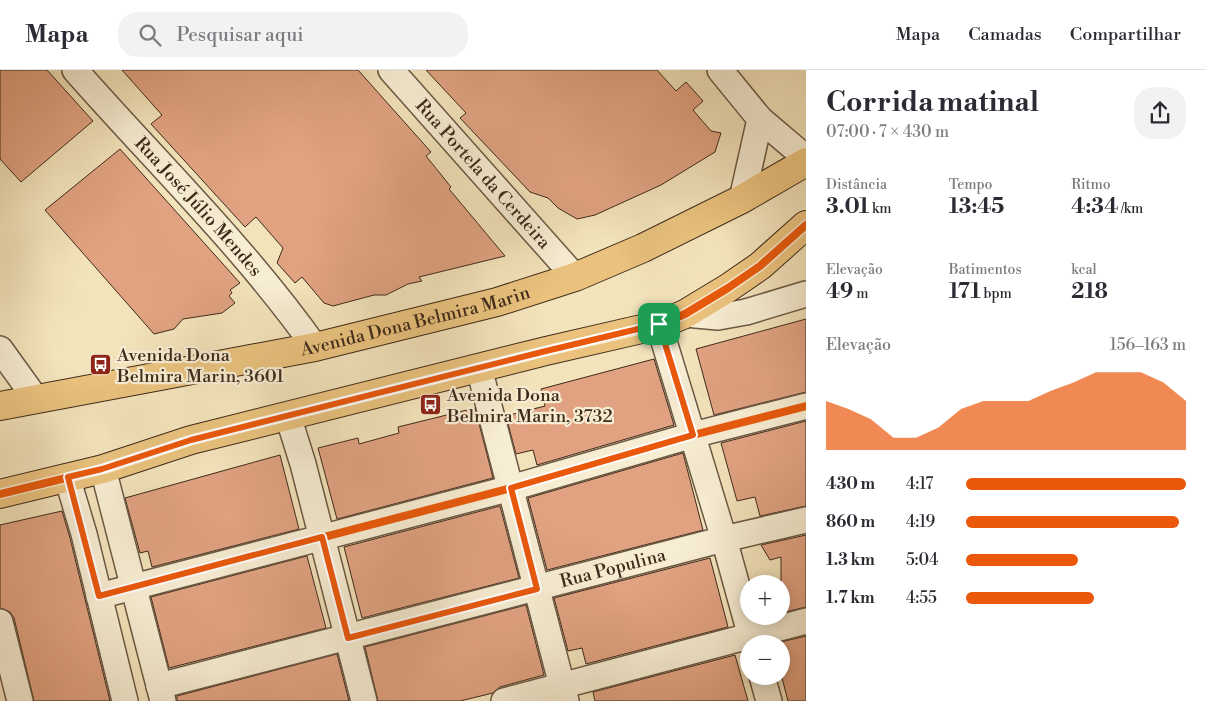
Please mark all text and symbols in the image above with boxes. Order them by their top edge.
search box [118,12,468,57]
text: Mapa [25,20,88,50]
icon: search [136,21,164,49]
text: Pesquisar aqui [176,23,304,47]
text: Mapa [896,23,940,46]
text: Camadas [968,23,1042,46]
text: Compartilhar [1070,23,1181,46]
text: Corrida matinal [826,85,1039,120]
button: share [1134,87,1186,139]
street label: Rua Portela da Cerdeira [411,94,557,254]
text: 07:00 · 7 × 430 m [826,122,949,142]
street label: Rua José Júlio Mendes [130,132,267,281]
text: Distância [826,176,887,194]
text: Tempo [949,176,992,194]
text: Ritmo [1071,176,1111,194]
text: 3.01 [826,194,869,220]
text: 13:45 [949,194,1004,220]
text: 4:34 [1071,194,1118,220]
text: km [869,200,892,218]
text: /km [1118,200,1143,218]
text: Elevação [826,261,883,279]
text: Batimentos [949,261,1022,279]
text: kcal [1071,261,1097,279]
text: 49 [826,279,853,305]
text: 171 [949,279,981,305]
text: 218 [1071,279,1108,305]
street label: Avenida Dona Belmira Marin [298,281,533,361]
text: m [853,285,868,303]
text: bpm [981,285,1012,303]
pin [638,303,680,345]
icon: arrive [645,310,673,338]
text: Elevação [826,335,891,355]
text: 156–163 m [1110,335,1186,355]
place label: Avenida Dona Belmira Marin, 3601 [116,344,284,388]
bus stop icon: Avenida Dona Belmira Marin, 3601 [89,353,113,377]
place label: Avenida Dona Belmira Marin, 3732 [446,384,613,428]
bus stop icon: Avenida Dona Belmira Marin, 3732 [419,393,443,417]
text: 430 m [826,474,875,494]
text: 4:17 [906,474,933,494]
text: 860 m [826,512,875,532]
text: 4:19 [906,512,935,532]
street label: Rua Populina [557,543,669,593]
text: 1.3 km [826,550,875,570]
text: 5:04 [906,550,939,570]
map controls [740,575,790,685]
button: + [740,575,790,625]
text: 1.7 km [826,588,875,608]
text: 4:55 [906,588,937,608]
button: − [740,635,790,685]

